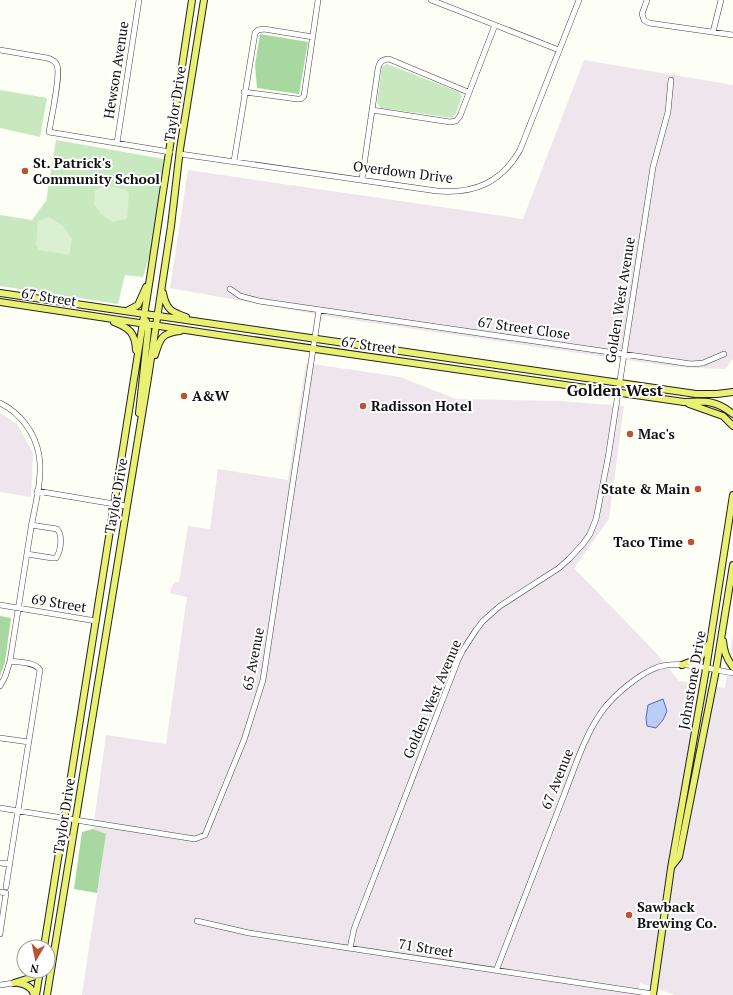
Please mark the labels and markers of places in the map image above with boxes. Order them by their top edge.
place label: St. Patrick's Community School [33,153,160,188]
marker: St. Patrick's Community School [20,166,30,176]
place label: A&W [192,386,230,405]
marker: A&W [179,391,189,401]
place label: Radisson Hotel [371,396,472,415]
marker: Radisson Hotel [358,401,368,411]
place label: Mac's [638,424,675,443]
marker: Mac's [625,429,635,439]
place label: State & Main [601,479,690,498]
marker: State & Main [693,484,703,494]
place label: Taco Time [613,532,683,551]
marker: Taco Time [686,537,696,547]
place label: Sawback Brewing Co. [637,897,717,932]
marker: Sawback Brewing Co. [624,910,634,920]

